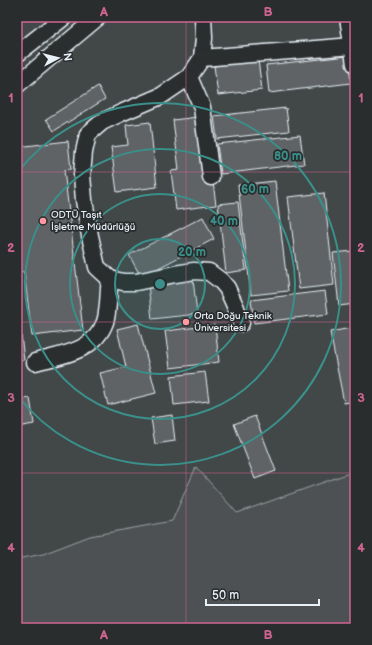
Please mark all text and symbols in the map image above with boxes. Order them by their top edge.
text: A [99,4,108,20]
text: B [263,4,273,20]
north arrow [38,38,78,78]
text: N [60,52,74,62]
text: 1 [8,90,14,106]
text: 1 [358,90,364,106]
text: 80 m [274,149,302,164]
text: 60 m [241,182,269,197]
place label: ODTÜ Taşıt İşletme Müdürlüğü [51,209,135,233]
text: 40 m [210,214,238,229]
marker: ODTÜ Taşıt İşletme Müdürlüğü [38,216,48,226]
text: 2 [7,240,15,256]
text: 2 [357,240,365,256]
text: 20 m [178,245,206,260]
centre of rings [153,277,167,291]
place label: Orta Doğu Teknik Üniversitesi [194,310,272,334]
marker: Orta Doğu Teknik Üniversitesi [181,317,191,327]
text: 3 [7,390,15,406]
text: 3 [357,390,365,406]
text: 4 [7,540,15,556]
text: 4 [357,540,365,556]
scale bar [206,581,319,607]
text: 50 m [212,588,239,603]
text: A [99,627,108,643]
text: B [263,627,273,643]

